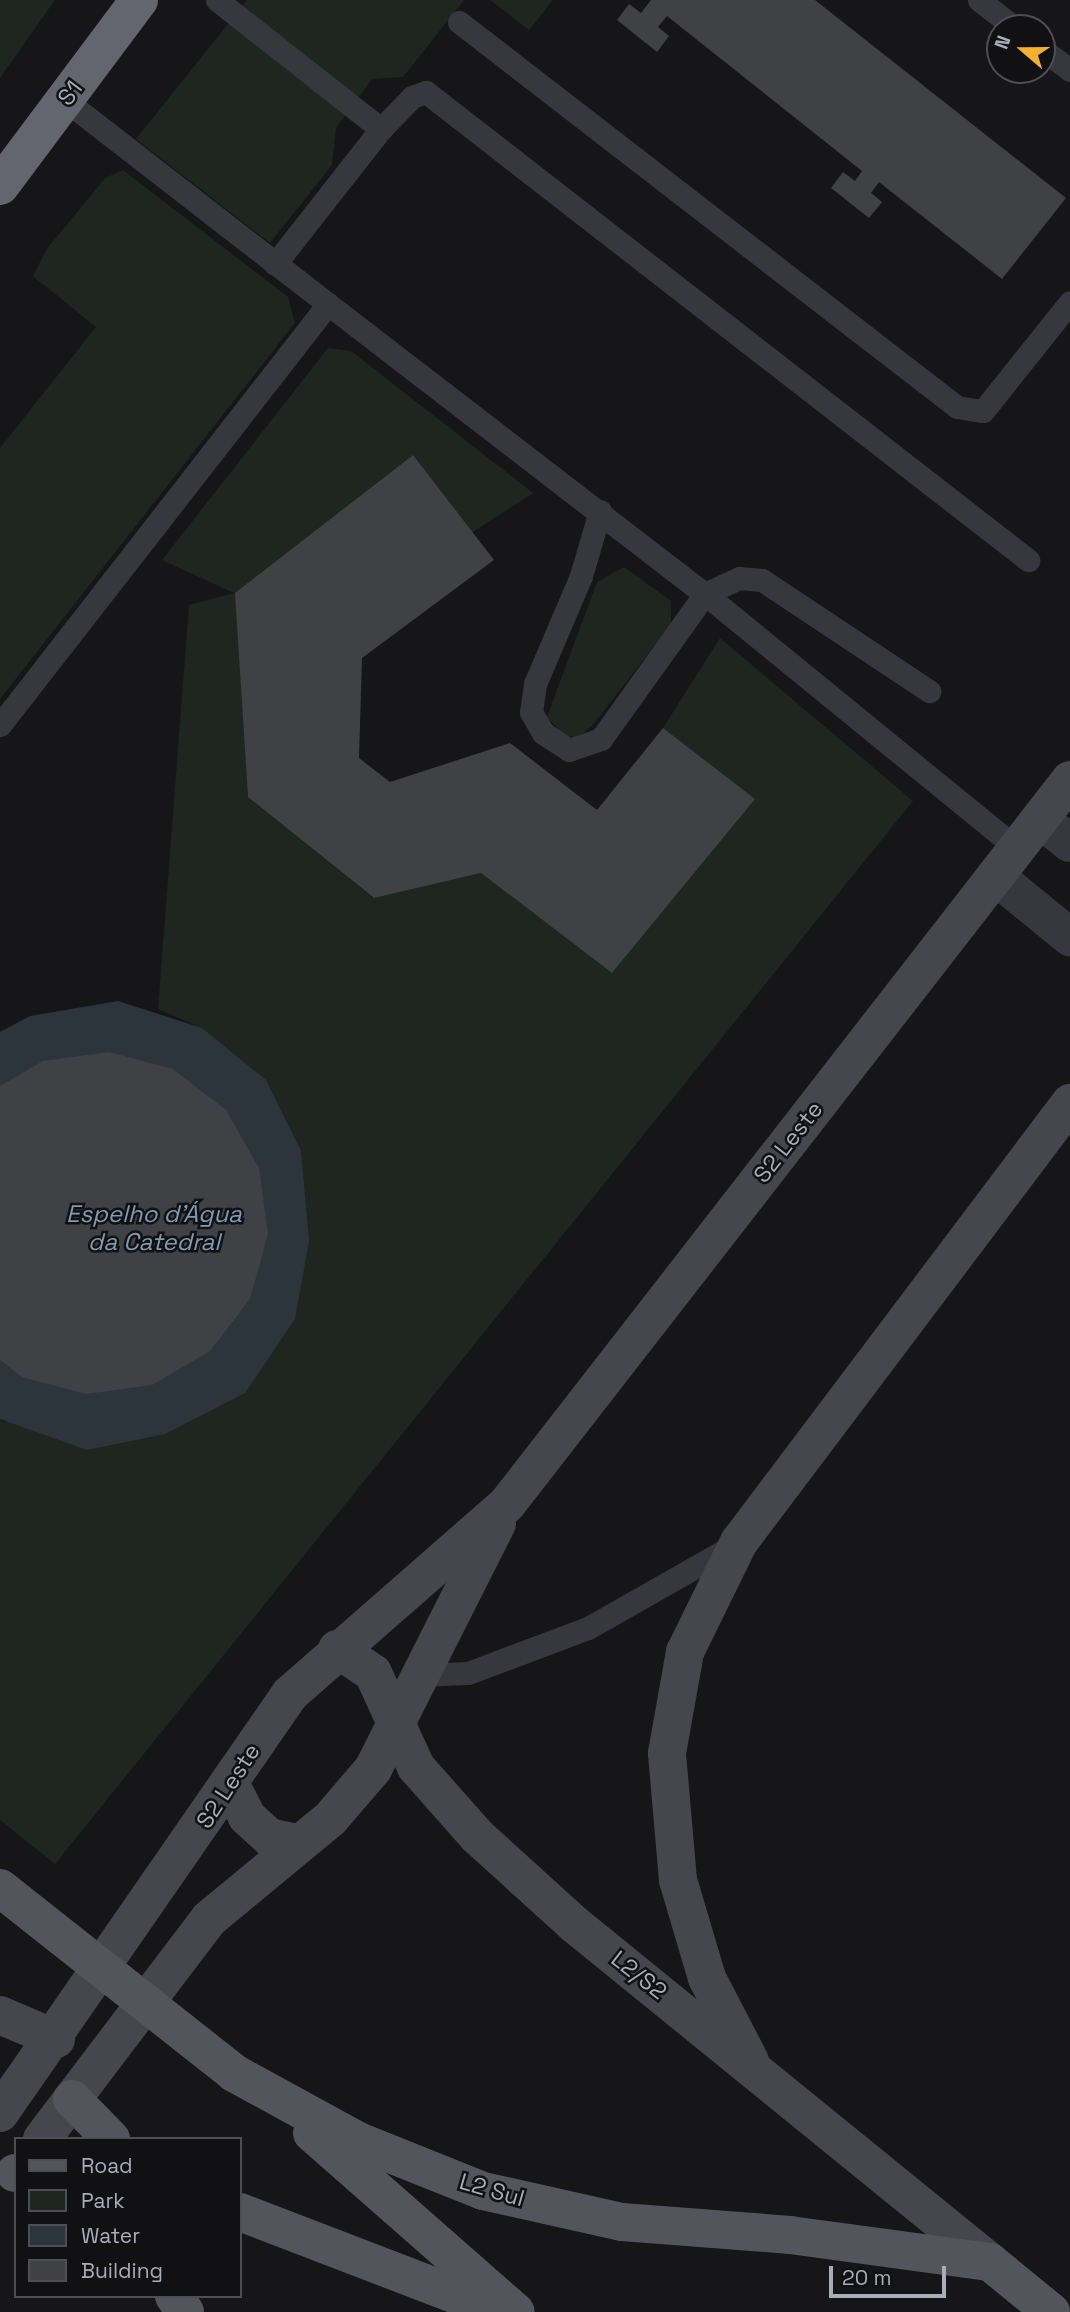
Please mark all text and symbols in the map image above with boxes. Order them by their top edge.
north arrow [986,14,1056,84]
text: N [989,32,1017,53]
street label: S1 [52,75,88,111]
street label: S2 Leste [748,1096,828,1188]
water label: Espelho d'Água da Catedral [66,1200,242,1256]
street label: S2 Leste [190,1738,266,1834]
street label: L2/S2 [606,1945,672,2005]
legend [14,2137,242,2298]
text: Road [81,2152,133,2179]
street label: L2 Sul [456,2168,528,2212]
text: Park [81,2187,125,2214]
text: Water [81,2222,140,2249]
scale bar [832,2252,949,2296]
text: Building [81,2257,163,2284]
text: 20 m [842,2264,892,2291]

